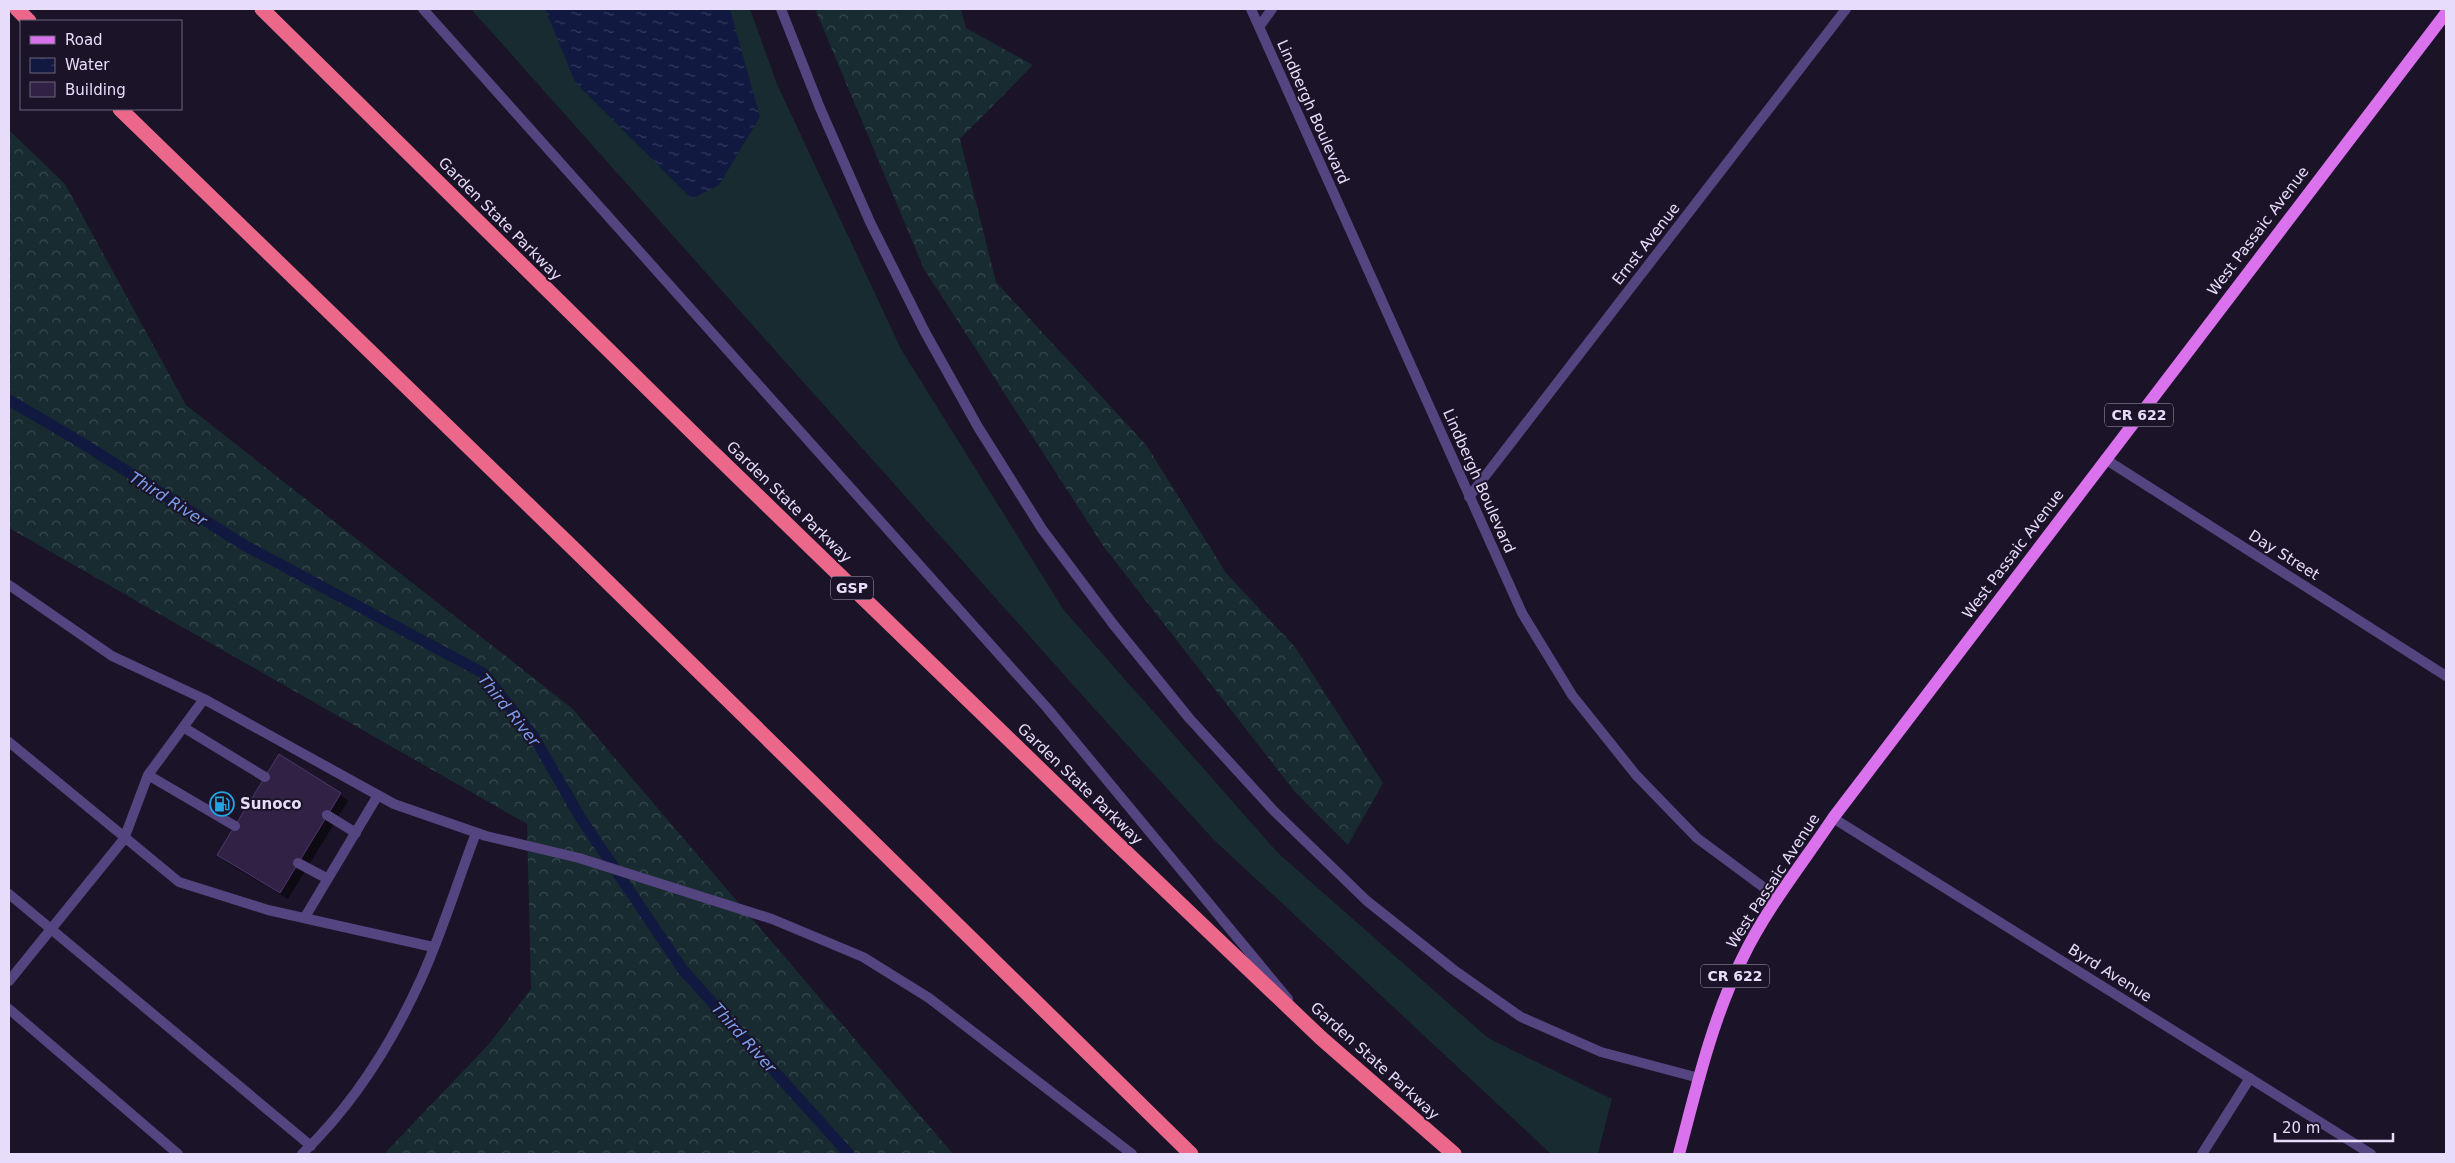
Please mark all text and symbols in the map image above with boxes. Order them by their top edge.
legend [20,20,182,110]
text: Road [65,31,103,49]
street label: Lindbergh Boulevard [1273,37,1353,187]
text: Water [65,56,110,74]
text: Building [65,81,126,99]
street label: Garden State Parkway [435,154,565,284]
street label: West Passaic Avenue [2204,163,2312,299]
street label: Ernst Avenue [1608,199,1684,289]
road number: CR 622 [2105,404,2173,426]
street label: Lindbergh Boulevard [1439,406,1519,556]
street label: Garden State Parkway [723,438,855,567]
water label: Third River [126,468,211,531]
street label: West Passaic Avenue [1959,486,2067,622]
street label: Day Street [2245,526,2323,584]
road number: GSP [831,576,873,600]
water label: Third River [474,670,545,751]
street label: Garden State Parkway [1014,720,1146,849]
fuel station icon: Sunoco [209,791,235,817]
place label: Sunoco [240,795,302,813]
street label: West Passaic Avenue [1723,810,1823,952]
street label: Byrd Avenue [2065,940,2155,1006]
road number: CR 622 [1701,964,1769,988]
street label: Garden State Parkway [1307,998,1443,1124]
water label: Third River [708,999,781,1078]
scale bar [2275,1110,2392,1142]
text: 20 m [2282,1119,2320,1137]

